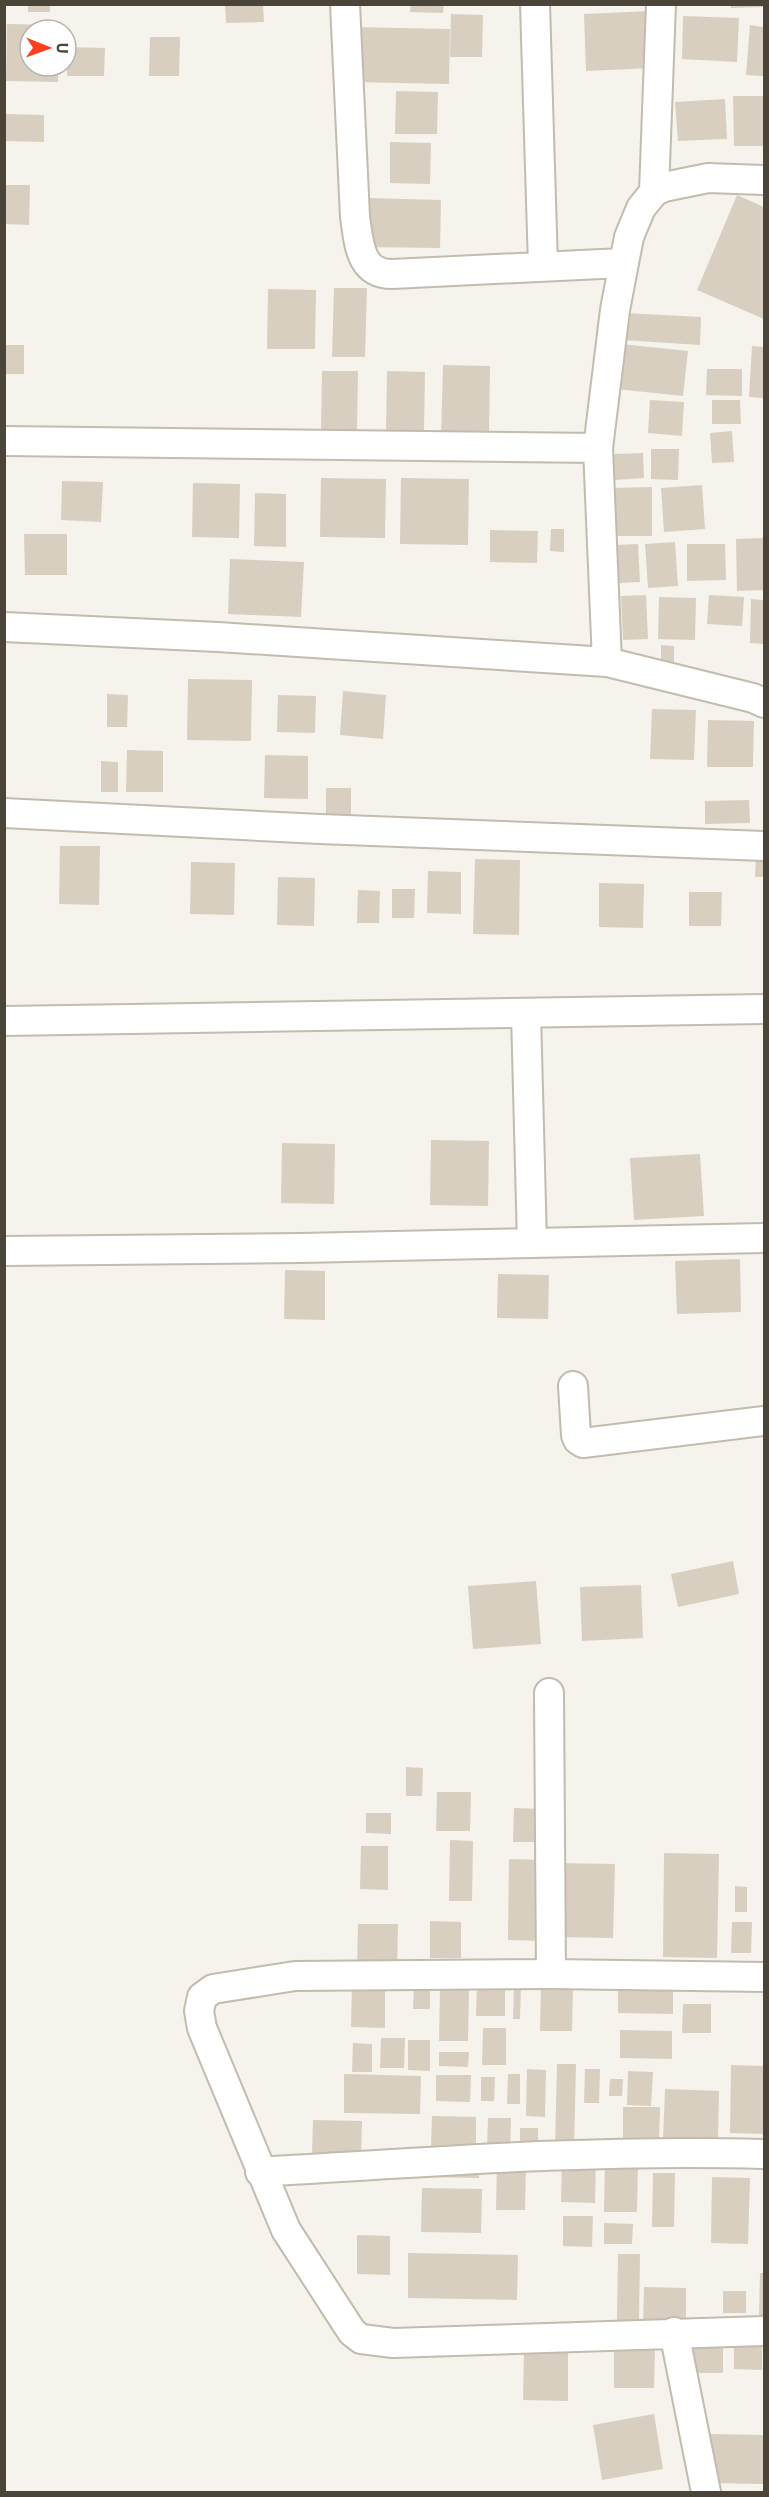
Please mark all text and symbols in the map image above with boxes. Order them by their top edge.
north arrow [18,18,78,78]
text: U [53,43,73,54]

